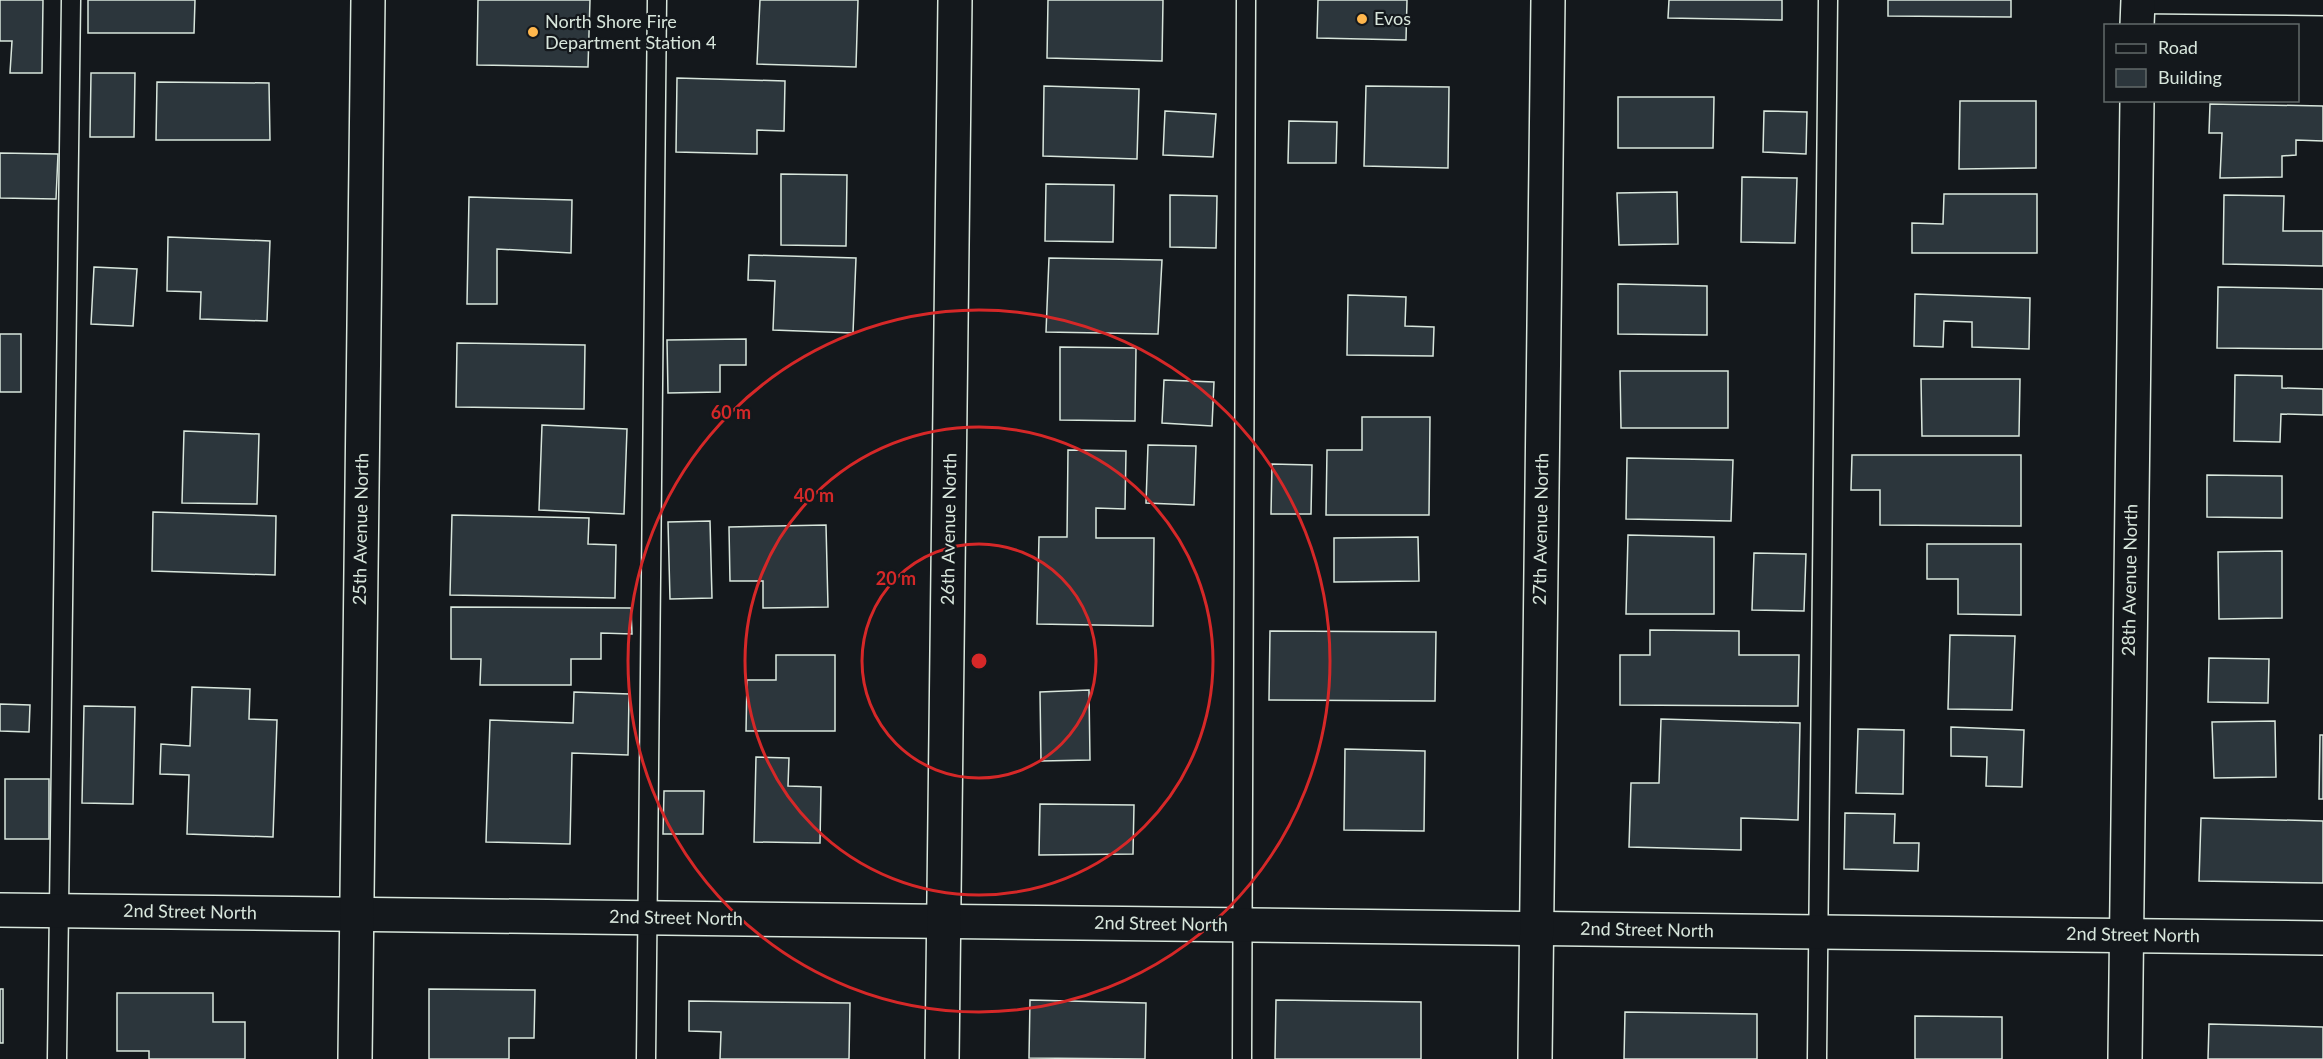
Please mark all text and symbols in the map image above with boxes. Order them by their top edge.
place label: Evos [1374,7,1411,29]
place label: North Shore Fire Department Station 4 [545,10,716,53]
marker: Evos [1355,12,1369,26]
legend [2104,24,2299,102]
marker: North Shore Fire Department Station 4 [526,25,540,39]
text: Road [2158,36,2198,58]
text: Building [2158,66,2222,88]
text: 60 m [711,401,751,423]
street label: 25th Avenue North [348,453,372,605]
street label: 26th Avenue North [936,453,960,605]
street label: 27th Avenue North [1528,453,1552,605]
text: 40 m [794,484,834,506]
street label: 28th Avenue North [2117,504,2141,656]
text: 20 m [876,567,916,589]
centre of rings [969,651,989,671]
street label: 2nd Street North [123,899,257,923]
street label: 2nd Street North [609,905,743,929]
street label: 2nd Street North [1094,911,1228,935]
street label: 2nd Street North [1580,917,1714,941]
street label: 2nd Street North [2066,922,2200,946]

